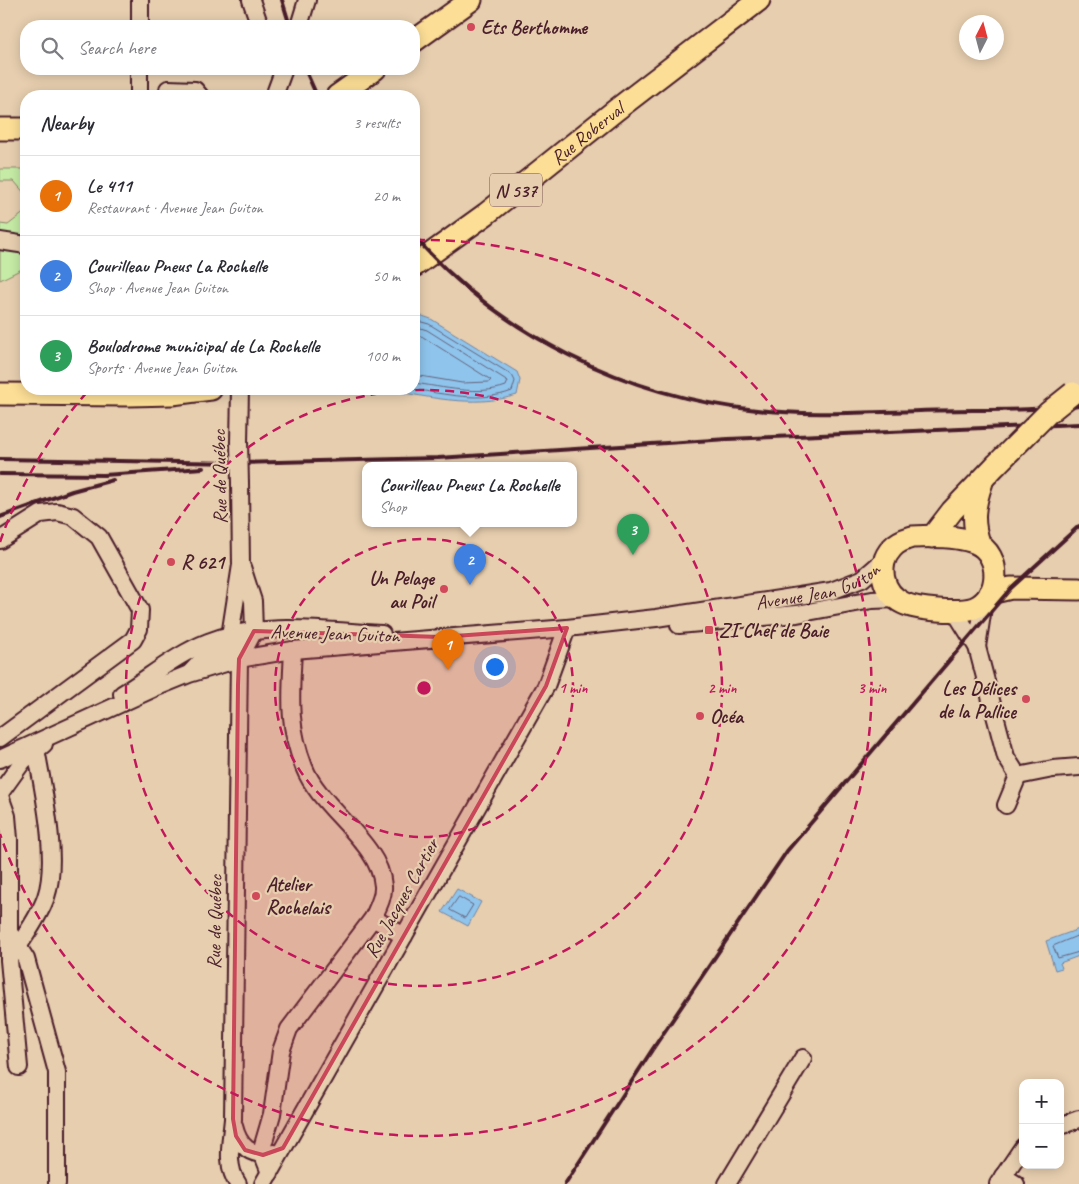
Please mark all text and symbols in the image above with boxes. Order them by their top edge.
place label: Ets Berthomme [481,15,588,40]
north arrow [959,15,1004,60]
search box [20,20,420,75]
marker: Ets Berthomme [465,21,477,33]
icon: search [38,34,66,62]
text: Search here [78,36,155,60]
street label: Rue Roberval [546,95,631,170]
text: Nearby [40,110,93,136]
text: 3 results [353,113,400,133]
text: Le 411 [87,174,132,198]
road number: N 537 [490,174,542,206]
text: 1 [52,186,60,206]
text: 20 m [373,186,400,206]
text: Restaurant · Avenue Jean Guiton [87,198,263,218]
text: Courilleau Pneus La Rochelle [87,254,267,278]
text: 2 [52,266,60,286]
text: 50 m [373,266,400,286]
text: Shop · Avenue Jean Guiton [87,278,228,298]
text: Boulodrome municipal de La Rochelle [87,334,320,358]
text: 3 [52,346,60,366]
text: 100 m [366,346,400,366]
text: Sports · Avenue Jean Guiton [87,358,237,378]
street label: Rue de Québec [206,429,233,524]
popup [362,462,577,527]
text: Courilleau Pneus La Rochelle [379,473,560,497]
text: Shop [379,497,407,517]
pin: 3 [617,514,649,555]
pin: 2 [454,544,486,585]
place label: R 621 [181,550,226,575]
marker: R 621 [165,556,177,568]
street label: Avenue Jean Guiton [754,556,886,615]
place label: Un Pelage au Poil [369,566,438,614]
marker: Un Pelage au Poil [438,583,450,595]
place label: ZI Chef de Baie [719,618,830,643]
street label: Avenue Jean Guiton [270,619,401,648]
marker: ZI Chef de Baie [703,624,715,636]
pin: 1 [432,629,464,670]
your location [482,654,508,680]
place label: Les Délices de la Pallice [938,676,1018,724]
centre of rings [415,679,433,697]
text: 1 min [559,679,588,698]
text: 2 min [708,679,737,698]
text: 3 min [858,679,887,698]
marker: Les Délices de la Pallice [1020,693,1032,705]
place label: Océa [710,704,745,729]
marker: Océa [694,710,706,722]
street label: Rue Jacques Cartier [358,833,445,962]
place label: Atelier Rochelais [266,872,332,920]
street label: Rue de Québec [201,874,228,969]
marker: Atelier Rochelais [250,890,262,902]
map controls [1019,1079,1064,1169]
button: + [1019,1079,1064,1124]
button: − [1019,1124,1064,1169]

